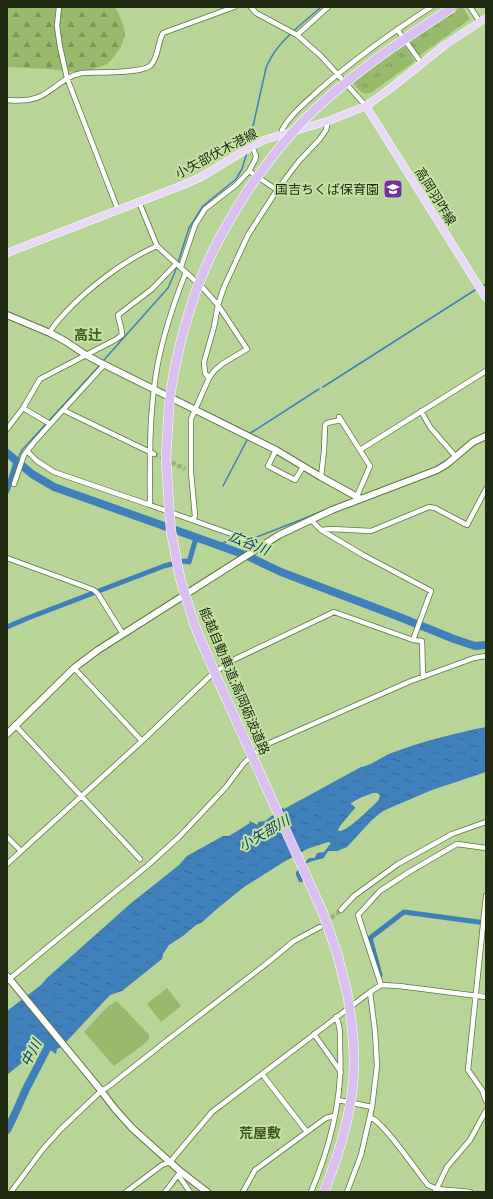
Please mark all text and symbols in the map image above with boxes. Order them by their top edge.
street label: 小矢部伏木港線 [172,125,260,181]
street label: 高岡羽咋線 [412,164,460,228]
school or university icon: 国吉ちくば保育園 [382,178,404,200]
place label: 国吉ちくば保育園 [275,181,379,197]
district label: 高辻 [74,326,102,344]
water label: 広谷川 [226,527,274,560]
street label: 能越自動車道;高岡砺波道路 [197,605,273,757]
water label: 小矢部川 [235,810,294,855]
water label: 中川 [17,1035,46,1070]
district label: 荒屋敷 [239,1124,281,1142]

